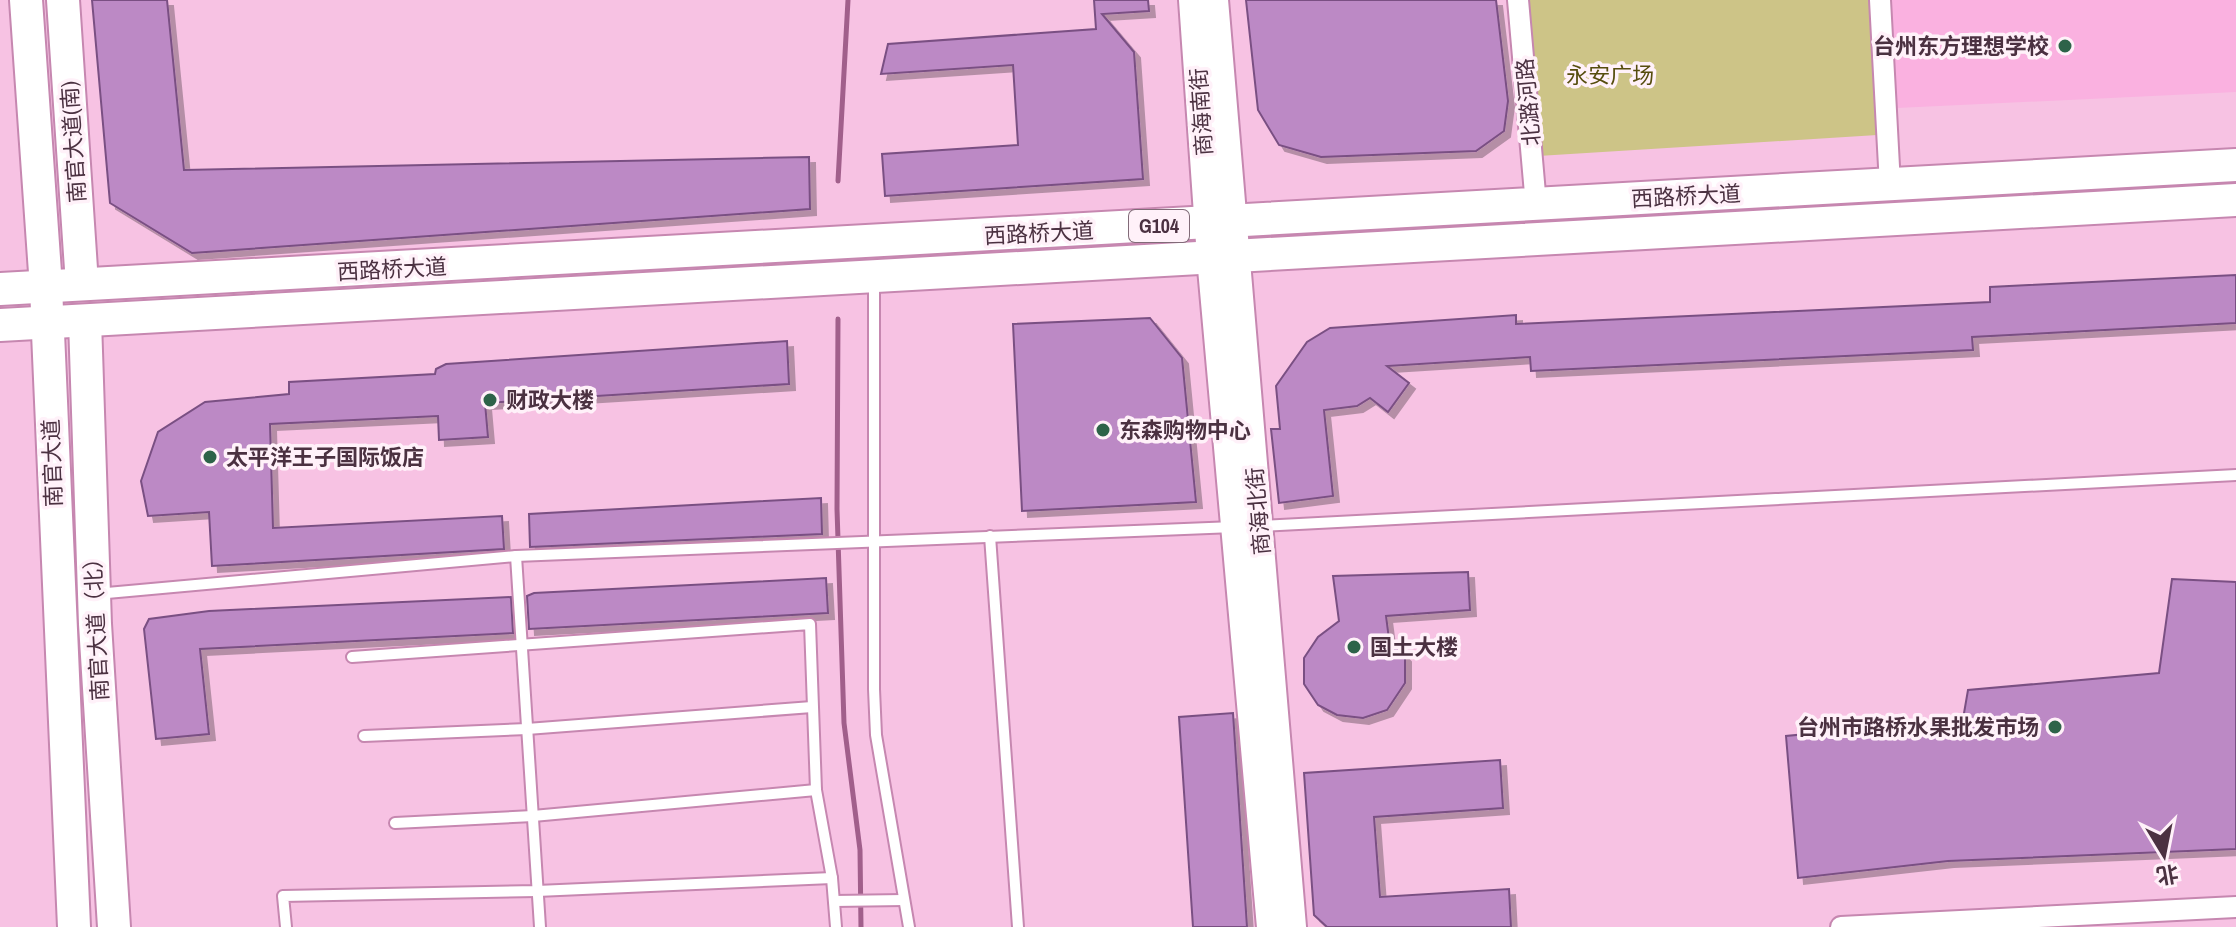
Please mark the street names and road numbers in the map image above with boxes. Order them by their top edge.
street label: 北潞河路 [1509,57,1547,147]
street label: 商海南街 [1183,67,1219,157]
street label: 南官大道(南) [54,80,92,204]
street label: 西路桥大道 [1630,178,1742,214]
road number: G104 [1129,210,1189,242]
street label: 西路桥大道 [983,215,1095,251]
street label: 西路桥大道 [336,251,448,287]
street label: 南官大道 [35,418,69,508]
street label: 商海北街 [1239,466,1277,556]
street label: 南官大道（北） [77,546,115,702]

